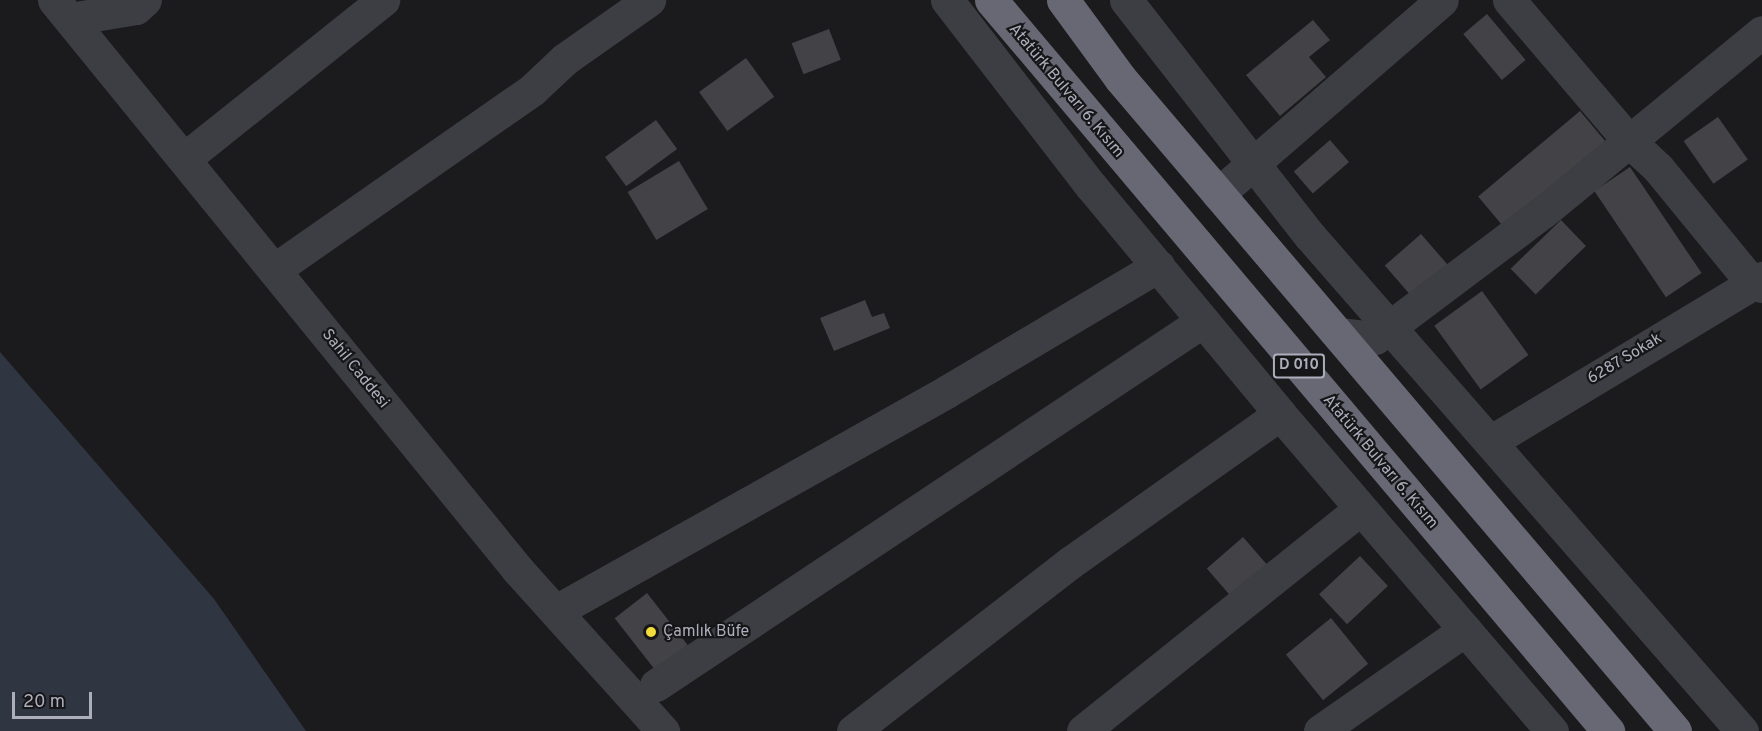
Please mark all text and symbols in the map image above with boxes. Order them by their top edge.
street label: Atatürk Bulvarı 6. Kısım [1004,20,1128,162]
street label: Sahil Caddesi [317,326,393,412]
street label: 6287 Sokak [1584,329,1666,389]
road number: D 010 [1272,354,1326,378]
street label: Atatürk Bulvarı 6. Kısım [1318,391,1442,533]
place label: Çamlık Büfe [663,622,749,642]
marker: Çamlık Büfe [644,625,658,639]
scale bar [15,680,94,718]
text: 20 m [23,691,65,714]

